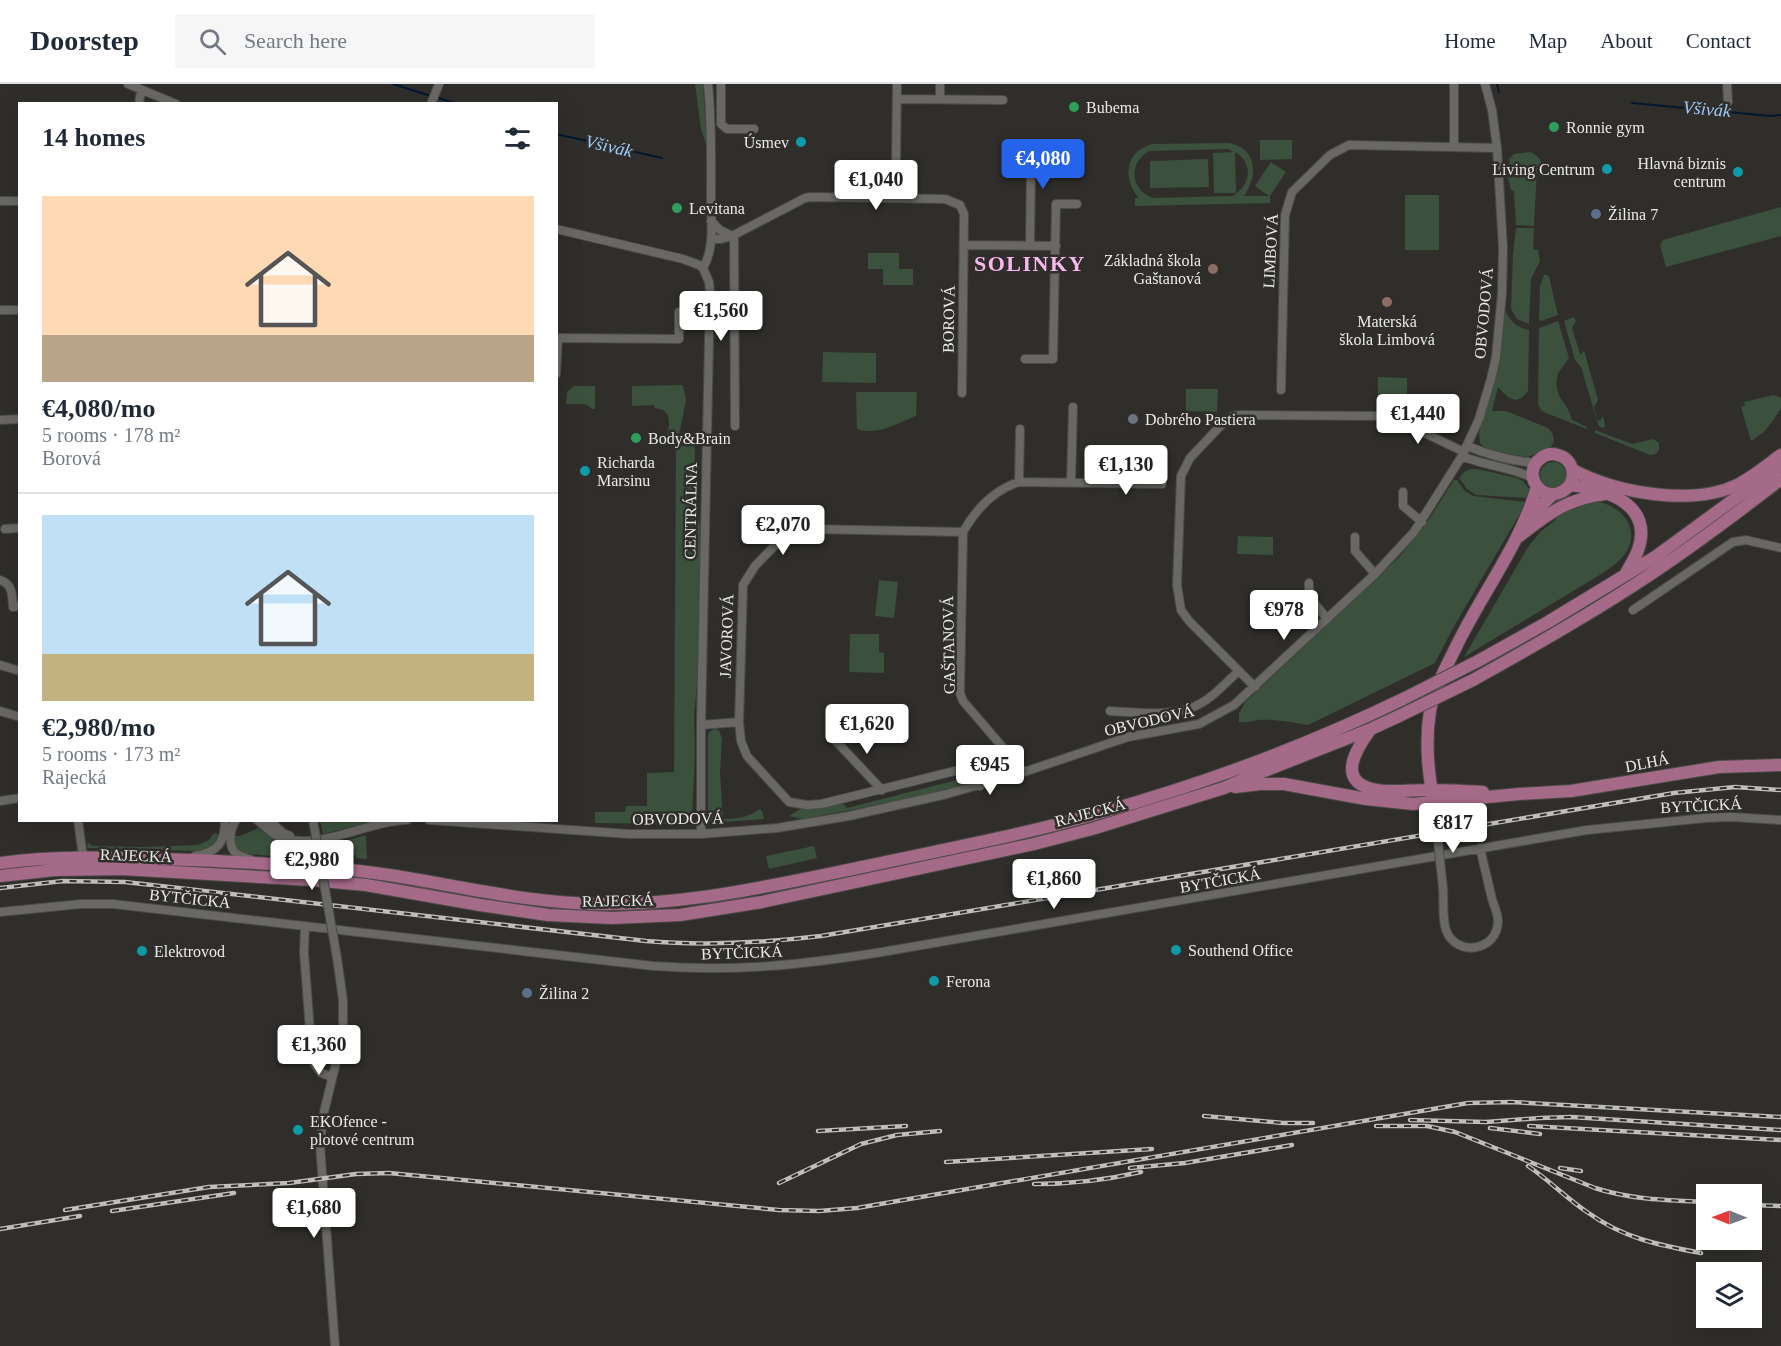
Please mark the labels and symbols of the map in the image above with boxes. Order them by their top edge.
water label: Všivák [1682,97,1733,121]
place label: Bubema [1086,99,1139,116]
marker: Bubema [1067,100,1081,114]
place label: Ronnie gym [1566,119,1645,137]
marker: Ronnie gym [1547,120,1561,134]
water label: Všivák [583,131,636,161]
place label: Úsmev [744,133,789,151]
marker: Úsmev [794,135,808,149]
pin: €4,080 [994,139,1092,190]
place label: Hlavná biznis centrum [1638,155,1727,190]
pin: €1,040 [827,160,925,211]
place label: Living Centrum [1492,161,1596,179]
marker: Living Centrum [1600,162,1614,176]
marker: Hlavná biznis centrum [1731,165,1745,179]
place label: Levitana [689,200,745,217]
marker: Levitana [670,201,684,215]
place label: Žilina 7 [1608,205,1658,223]
marker: Žilina 7 [1589,207,1603,221]
street label: LIMBOVÁ [1259,213,1281,289]
district label: SOLINKY [974,251,1086,276]
place label: Základná škola Gaštanová [1104,252,1201,287]
marker: Základná škola Gaštanová [1206,262,1220,276]
street label: OBVODOVÁ [1470,266,1496,359]
street label: BOROVÁ [938,285,958,353]
pin: €1,560 [672,291,770,342]
marker: Materská škola Limbová [1380,295,1394,309]
place label: Materská škola Limbová [1339,313,1435,348]
pin: €1,440 [1369,394,1467,445]
place label: Dobrého Pastiera [1145,411,1256,428]
marker: Dobrého Pastiera [1126,412,1140,426]
place label: Body&Brain [648,430,731,448]
marker: Body&Brain [629,431,643,445]
pin: €1,130 [1077,445,1175,496]
place label: Richarda Marsinu [597,454,655,489]
street label: CENTRÁLNA [680,462,700,560]
marker: Richarda Marsinu [578,464,592,478]
pin: €2,070 [734,505,832,556]
pin: €978 [1248,590,1320,641]
street label: JAVOROVÁ [716,593,736,678]
street label: GAŠTANOVÁ [938,595,958,694]
street label: OBVODOVÁ [1102,701,1196,739]
pin: €1,620 [818,704,916,755]
pin: €945 [954,745,1026,796]
street label: DLHÁ [1623,749,1671,775]
street label: RAJECKÁ [1053,794,1128,830]
street label: BYTČICKÁ [1660,794,1743,816]
pin: €817 [1417,803,1489,854]
street label: OBVODOVÁ [632,808,724,828]
pin: €2,980 [263,840,361,891]
street label: RAJECKÁ [100,845,173,865]
pin: €1,860 [1005,859,1103,910]
street label: BYTČICKÁ [1178,864,1262,896]
street label: BYTČICKÁ [148,885,232,911]
street label: RAJECKÁ [582,890,655,910]
street label: BYTČICKÁ [701,942,784,962]
place label: Southend Office [1188,942,1293,959]
place label: Elektrovod [154,943,225,960]
marker: Southend Office [1169,943,1183,957]
marker: Elektrovod [135,944,149,958]
place label: Ferona [946,973,990,990]
marker: Ferona [927,974,941,988]
place label: Žilina 2 [539,984,589,1002]
marker: Žilina 2 [520,986,534,1000]
pin: €1,360 [270,1025,368,1076]
place label: EKOfence - plotové centrum [310,1113,415,1149]
marker: EKOfence - plotové centrum [291,1123,305,1137]
north arrow [1696,1184,1762,1250]
pin: €1,680 [265,1188,363,1239]

